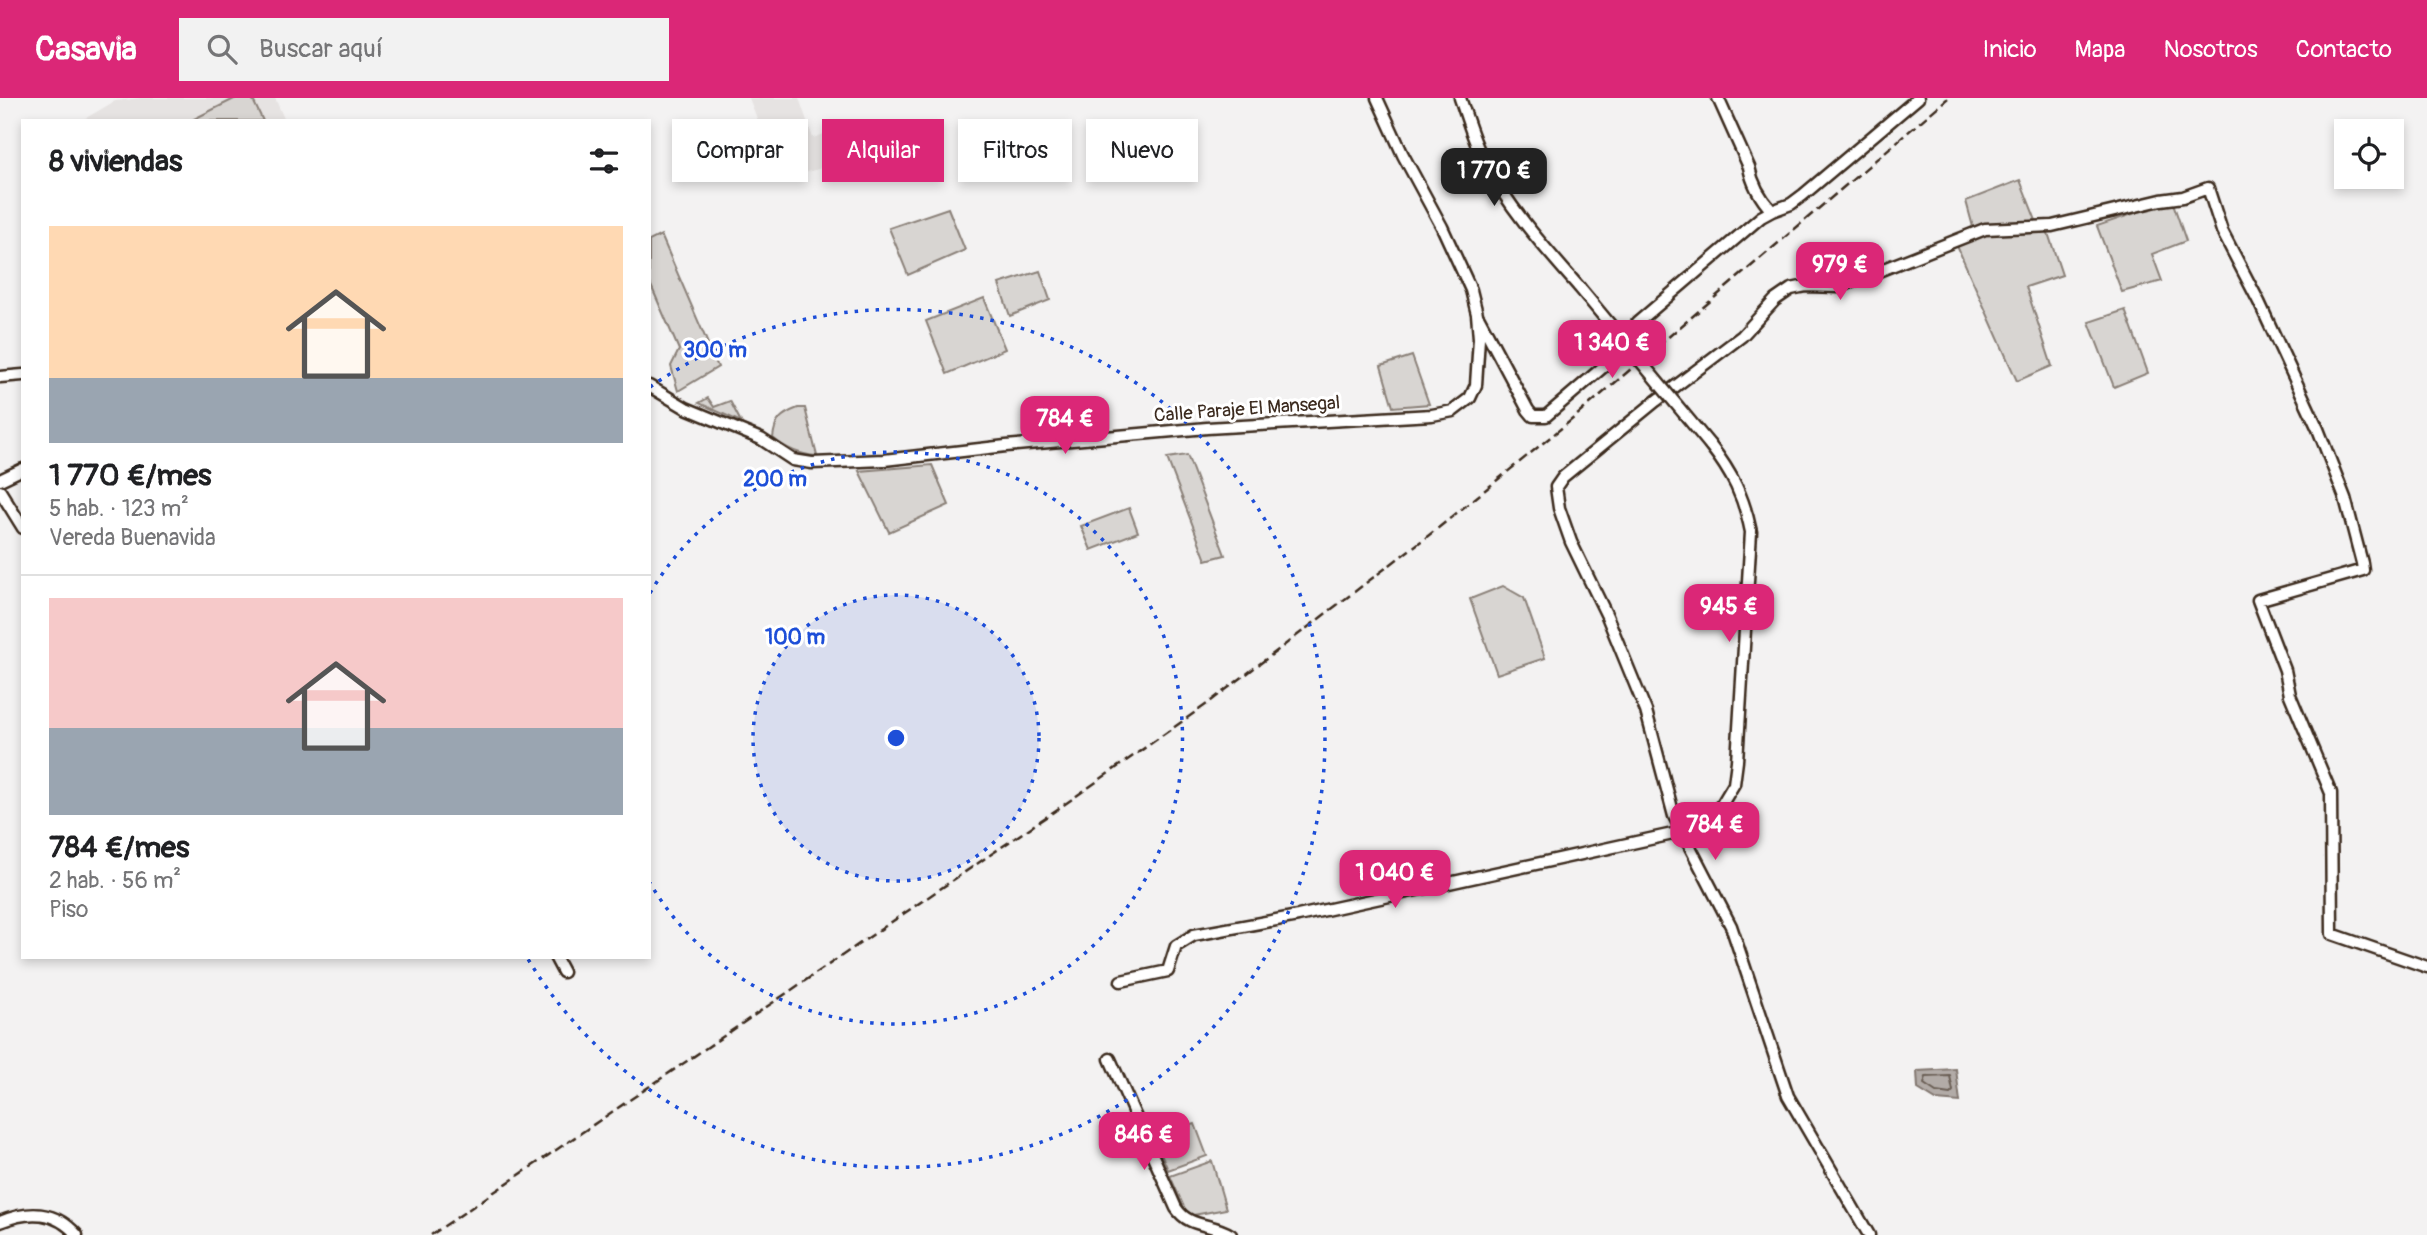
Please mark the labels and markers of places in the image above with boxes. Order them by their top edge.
pin: 1 770 € [1429,148,1559,208]
pin: 979 € [1791,242,1889,302]
pin: 1 340 € [1547,320,1677,380]
pin: 784 € [1016,396,1114,456]
pin: 945 € [1680,584,1778,644]
centre of rings [884,726,908,750]
pin: 784 € [1666,802,1764,862]
pin: 1 040 € [1330,850,1460,910]
pin: 846 € [1095,1112,1193,1172]

